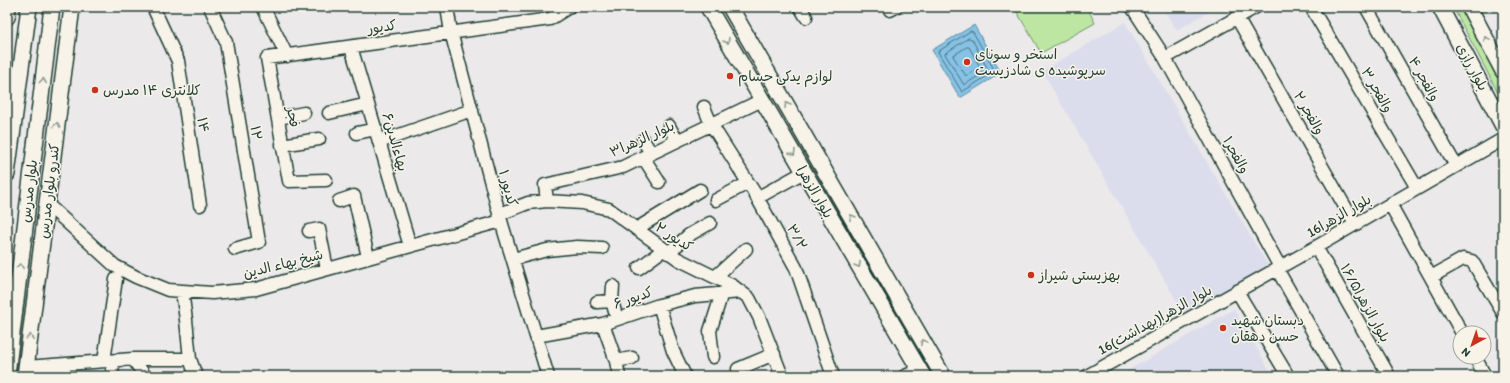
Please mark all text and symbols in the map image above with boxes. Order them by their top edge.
street label: کدیور [366,17,397,38]
one-way arrow [1483,36,1491,43]
one-way arrow [722,37,729,44]
street label: بلوار رازی [1452,40,1492,94]
place label: استخر و سونای سرپوشیده ی شادزیست [975,46,1106,80]
street label: والفجر ۴ [1405,54,1443,104]
marker: استخر و سونای سرپوشیده ی شادزیست [962,57,972,67]
street label: والفجر ۳ [1357,64,1397,116]
place label: لوازم یدکی حسام [738,68,832,88]
marker: لوازم یدکی حسام [725,71,735,81]
one-way arrow [38,78,47,85]
place label: کلانتری ۱۴ مدرس [103,82,201,99]
marker: کلانتری ۱۴ مدرس [90,85,100,95]
street label: والفجر ۲ [1290,88,1328,138]
one-way arrow [784,102,791,109]
street label: فجر [283,104,303,129]
street label: ۶بهاءالدين [379,111,411,173]
street label: ۱۴ [193,116,213,134]
street label: بلوار الزهرا۳ [607,117,677,161]
one-way arrow [52,122,61,128]
street label: ۱۲ [246,124,266,142]
street label: والفجر۱ [1219,134,1253,176]
street label: کندرو بلوار مدرس [35,143,64,240]
one-way arrow [788,149,795,156]
street label: بلوار مدرس [17,159,41,223]
street label: بلوار الزهرا [793,163,837,221]
street label: کدیور ۱ [495,168,521,208]
street label: 16بلوار الزهرا [1304,191,1374,241]
one-way arrow [849,214,856,222]
street label: ۲ کدیور [652,219,696,255]
street label: ۳/۲ [783,221,811,253]
street label: شیخ بهاء الدین [241,246,325,283]
one-way arrow [854,261,861,268]
street label: بلوار الزهرا۱۶/۵ [1336,261,1394,345]
one-way arrow [15,263,24,269]
place label: بهزیستی شیراز [1038,267,1120,284]
marker: بهزیستی شیراز [1026,270,1036,280]
street label: 16بلوار الزهرا(بهداشت) [1095,282,1215,358]
street label: کدیور ۶ [611,283,655,313]
place label: دبستان شهید حسن دهقان [1231,312,1304,345]
marker: دبستان شهید حسن دهقان [1218,323,1228,333]
north arrow [1452,325,1492,365]
one-way arrow [25,334,34,340]
one-way arrow [921,339,928,346]
text: N [1459,345,1473,360]

